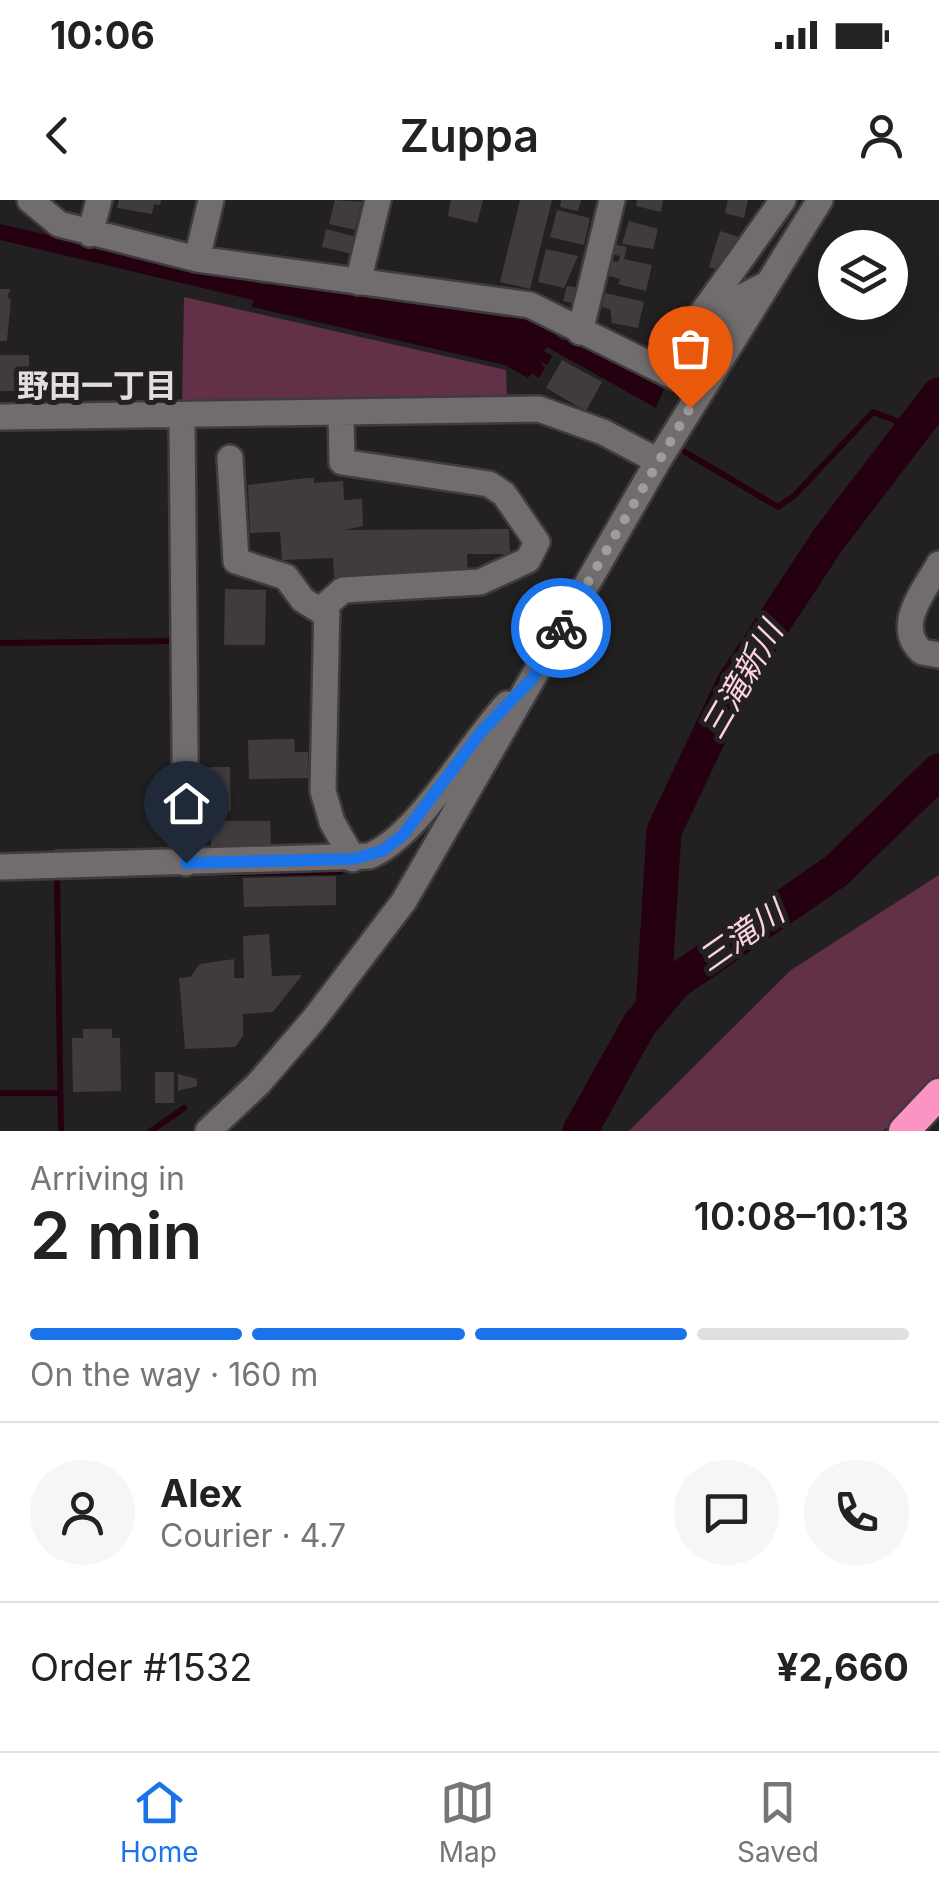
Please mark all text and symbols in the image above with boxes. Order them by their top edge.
text: 10:06 [50,12,155,58]
icon: back [30,108,85,163]
text: Zuppa [400,108,539,163]
icon: person [854,108,909,163]
map controls [818,230,908,320]
button: layers [818,230,908,320]
pin [648,306,733,409]
icon: bag [663,321,718,376]
district label: 野田一丁目 [17,366,177,405]
courier [511,578,611,678]
icon: bike [534,601,589,656]
water label: 三滝新川 [693,612,792,745]
pin [144,761,229,864]
icon: home [159,776,214,831]
water label: 三滝川 [690,890,794,979]
text: Arriving in [30,1159,185,1198]
text: 10:08–10:13 [694,1193,909,1239]
text: 2 min [30,1196,202,1275]
text: On the way · 160 m [30,1355,318,1394]
button: person [30,1460,135,1565]
button: chat [674,1460,779,1565]
button: phone [804,1460,909,1565]
text: Alex [160,1470,243,1516]
text: Courier · 4.7 [160,1516,346,1555]
text: Order #1532 [30,1644,252,1690]
text: ¥2,660 [777,1644,909,1690]
tab: Home [120,1775,199,1869]
tab: Map [439,1775,497,1869]
tab: Saved [737,1775,819,1869]

